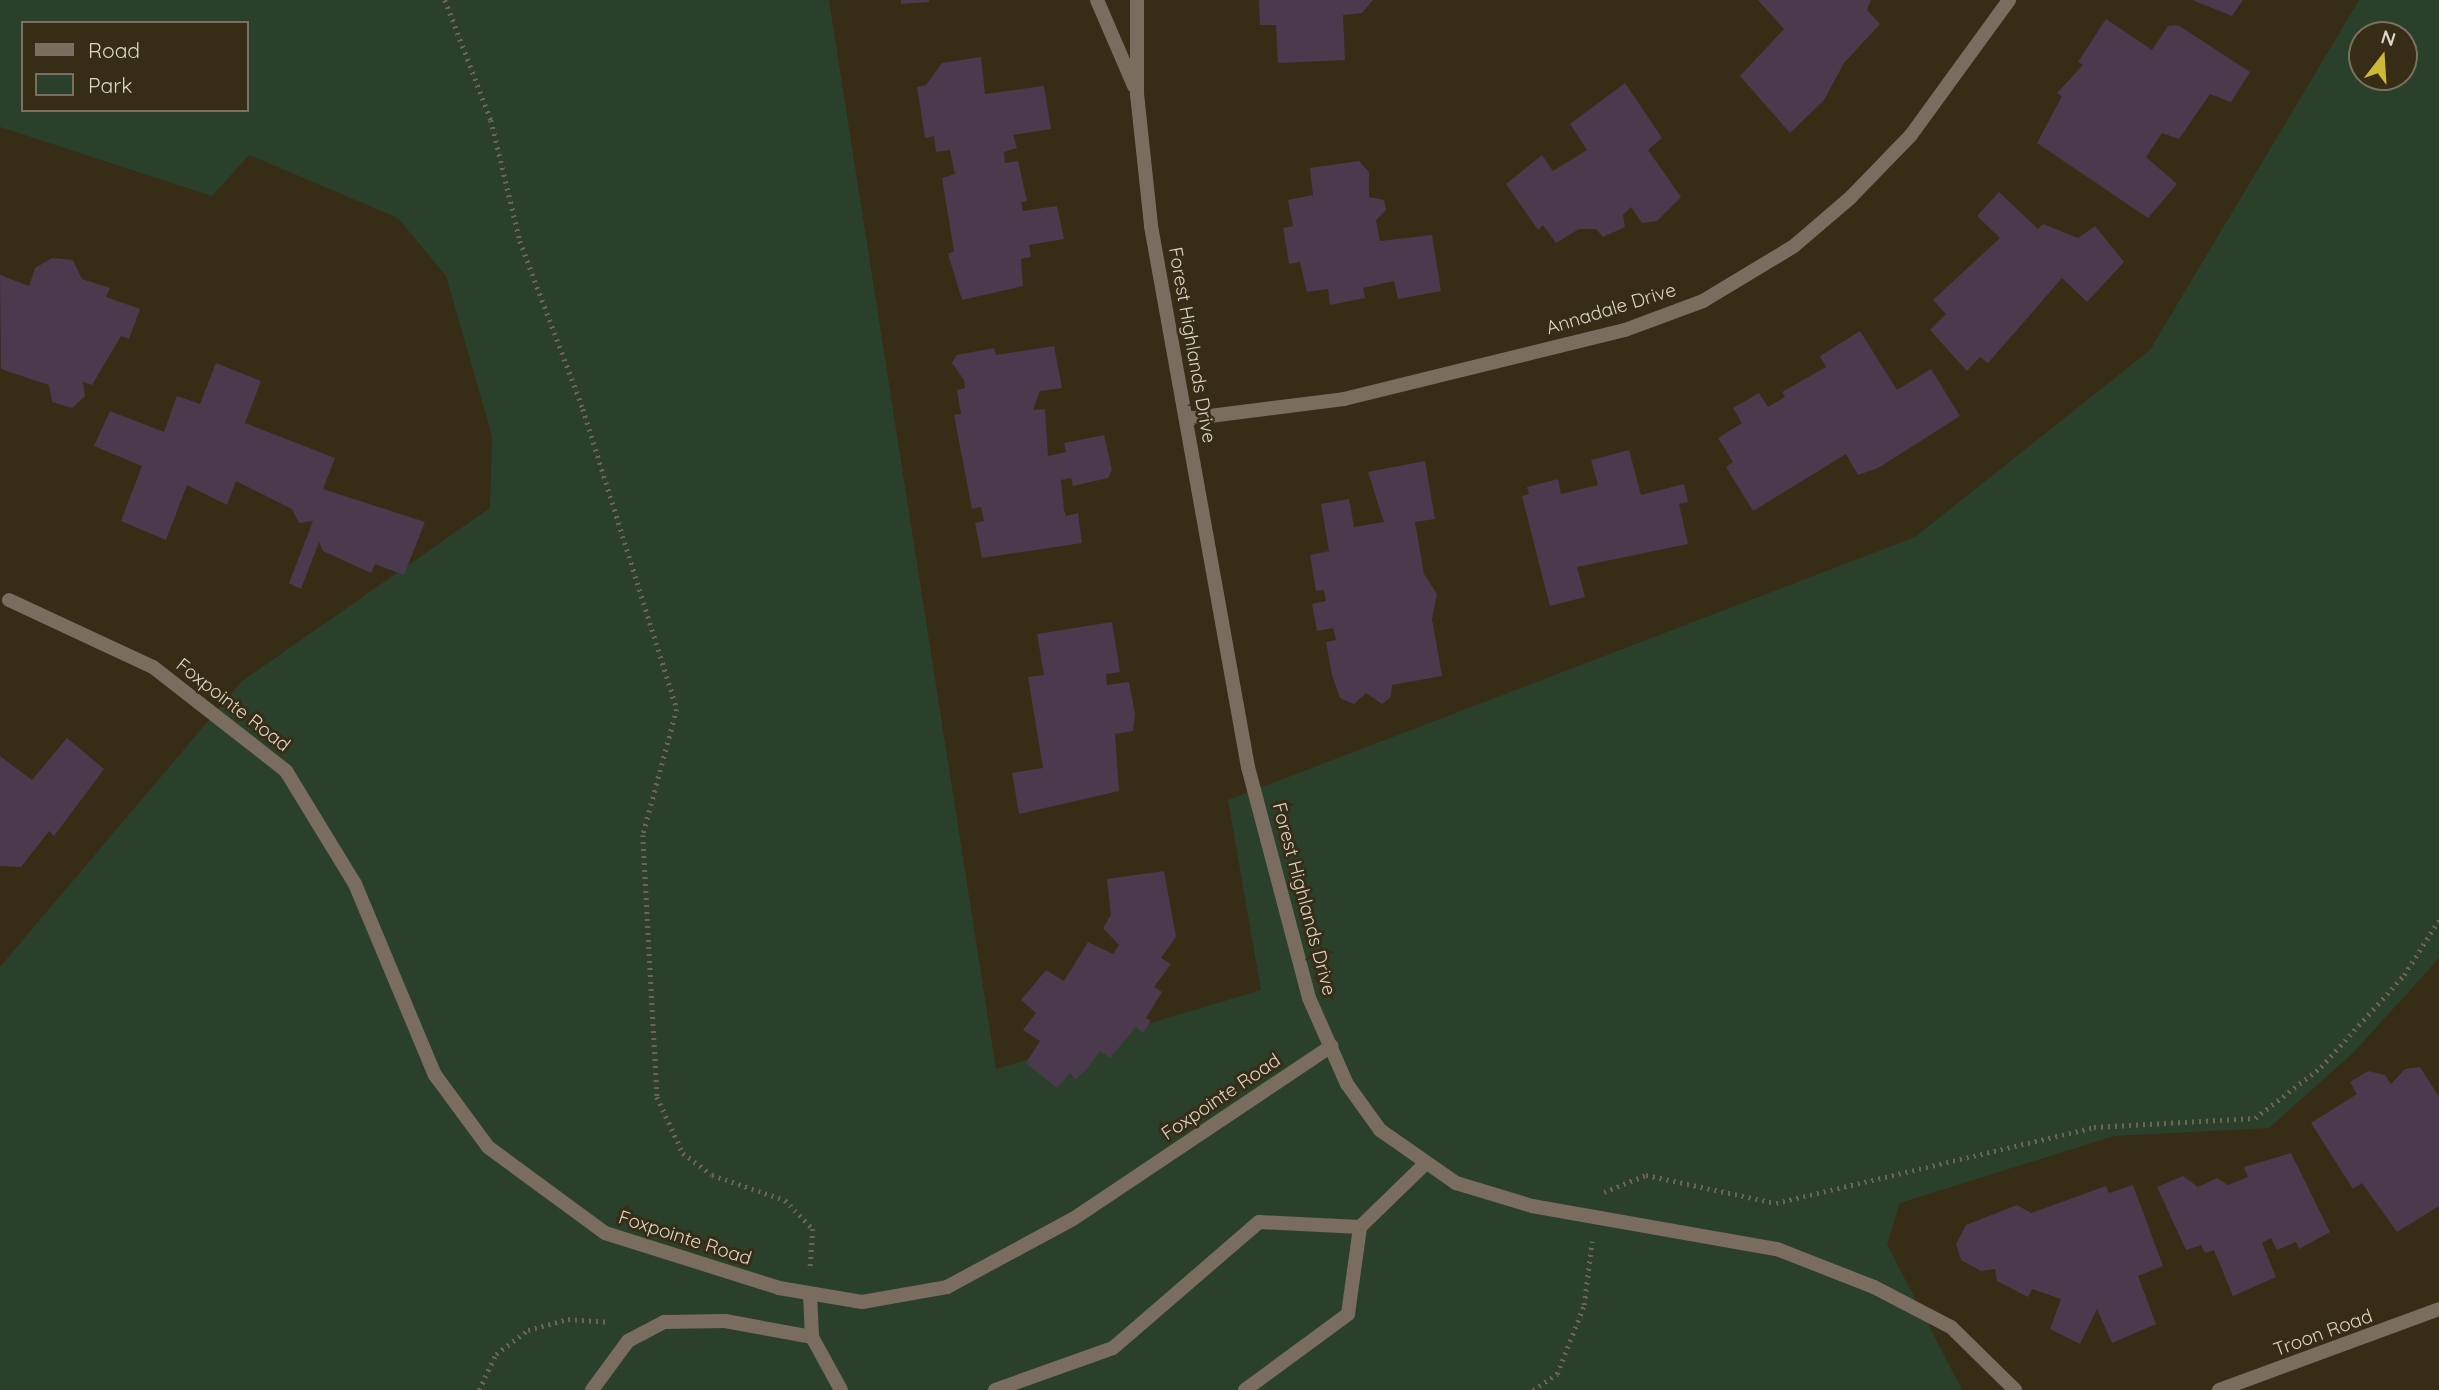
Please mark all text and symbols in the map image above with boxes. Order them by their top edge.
legend [21,21,248,112]
north arrow [2348,21,2418,91]
text: N [2378,24,2399,51]
text: Road [88,37,140,63]
text: Park [88,72,132,98]
street label: Forest Highlands Drive [1164,245,1220,445]
street label: Annadale Drive [1543,278,1679,340]
street label: Foxpointe Road [171,653,295,757]
street label: Forest Highlands Drive [1267,800,1341,998]
street label: Foxpointe Road [1157,1049,1285,1145]
street label: Foxpointe Road [616,1206,754,1270]
street label: Troon Road [2270,1305,2376,1361]

